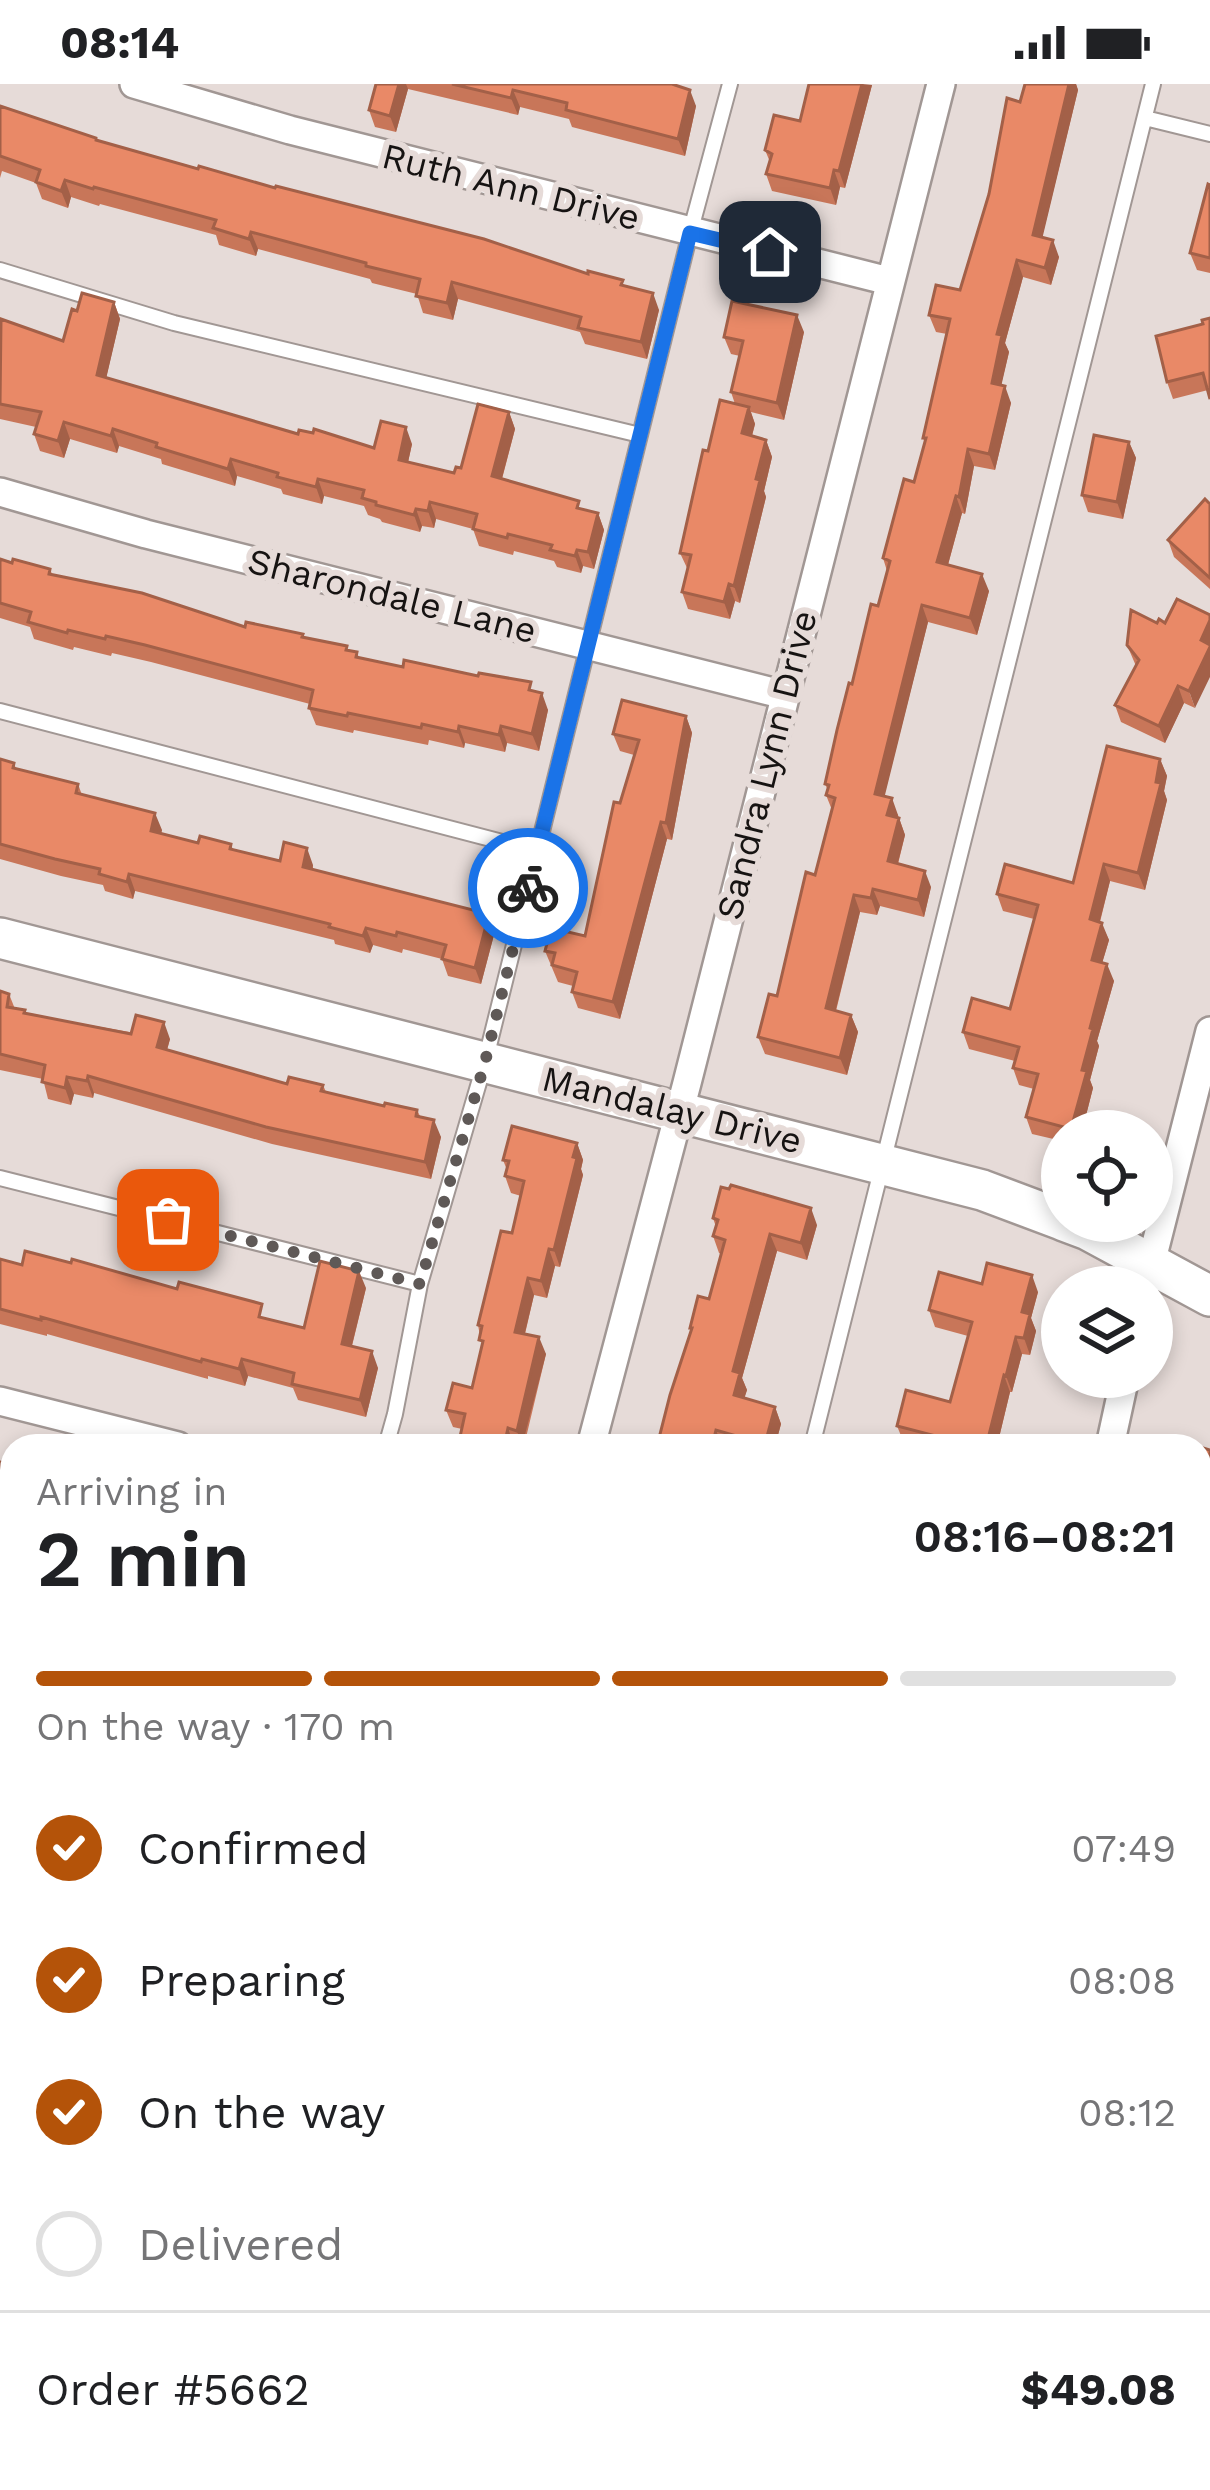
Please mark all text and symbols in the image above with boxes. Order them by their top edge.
text: 08:14 [60,16,179,69]
street label: Ruth Ann Drive [378,135,644,239]
pin [719,201,821,303]
icon: home [737,219,803,285]
street label: Sharondale Lane [243,540,541,652]
street label: Sandra Lynn Drive [708,606,826,924]
courier [468,828,588,948]
icon: bike [495,855,561,921]
street label: Mandalay Drive [538,1057,806,1163]
map controls [1041,1110,1173,1398]
button: locate [1041,1110,1173,1242]
pin [117,1169,219,1271]
icon: bag [135,1187,201,1253]
button: layers [1041,1266,1173,1398]
text: Arriving in [36,1469,227,1514]
text: 08:16–08:21 [913,1510,1176,1563]
text: 2 min [36,1513,250,1605]
text: On the way · 170 m [36,1704,395,1749]
icon: check [36,1815,102,1881]
text: Confirmed [138,1822,369,1875]
text: 07:49 [1071,1826,1176,1871]
icon: check [36,1947,102,2013]
text: Preparing [138,1954,345,2007]
text: 08:08 [1068,1958,1176,2003]
icon: check [36,2079,102,2145]
text: On the way [138,2086,385,2139]
text: 08:12 [1078,2090,1176,2135]
text: Delivered [138,2218,343,2271]
text: Order #5662 [36,2363,310,2416]
text: $49.08 [1021,2363,1176,2416]

